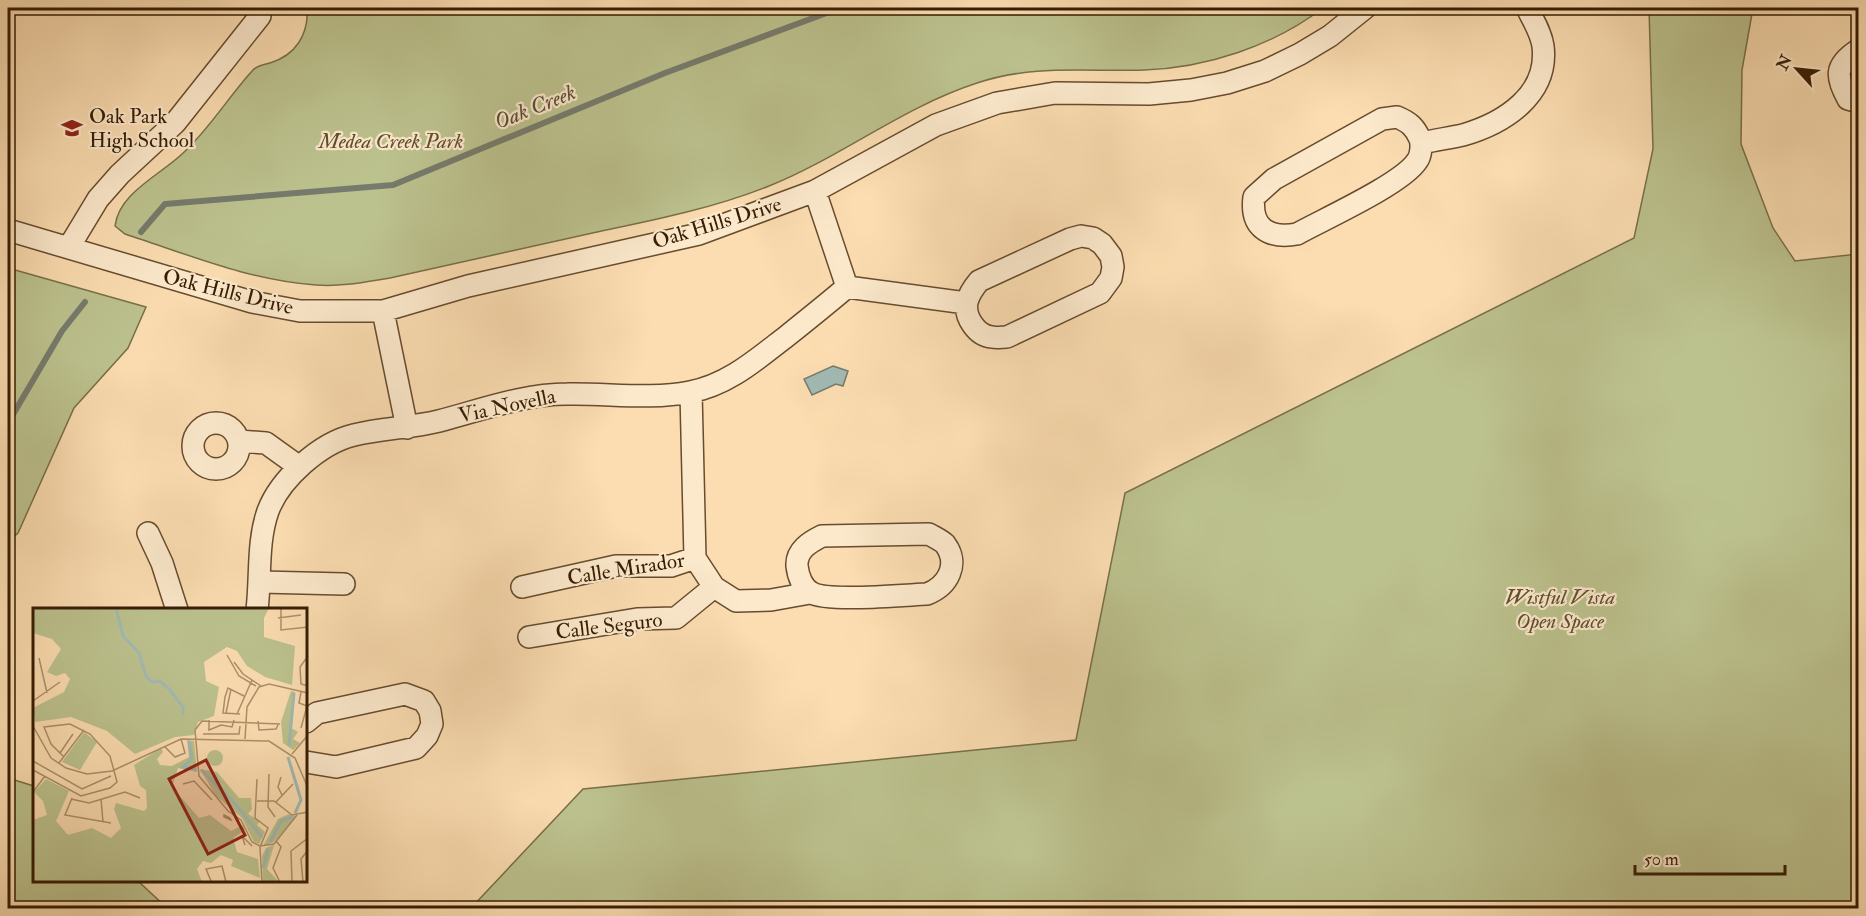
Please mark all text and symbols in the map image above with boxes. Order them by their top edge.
north arrow [1767,39,1827,99]
text: N [1772,51,1797,74]
water label: Oak Creek [490,78,580,136]
place label: Oak Park High School [89,103,195,154]
school or university icon: Oak Park High School [60,116,84,140]
park label: Medea Creek Park [317,128,463,155]
street label: Oak Hills Drive [649,191,785,255]
street label: Oak Hills Drive [160,263,296,321]
street label: Via Novella [456,382,558,429]
street label: Calle Mirador [565,546,687,592]
park label: Wistful Vista Open Space [1505,584,1615,635]
street label: Calle Seguro [554,606,664,646]
inset map [33,608,308,883]
scale bar [1635,838,1785,876]
text: 50 m [1644,848,1679,871]

